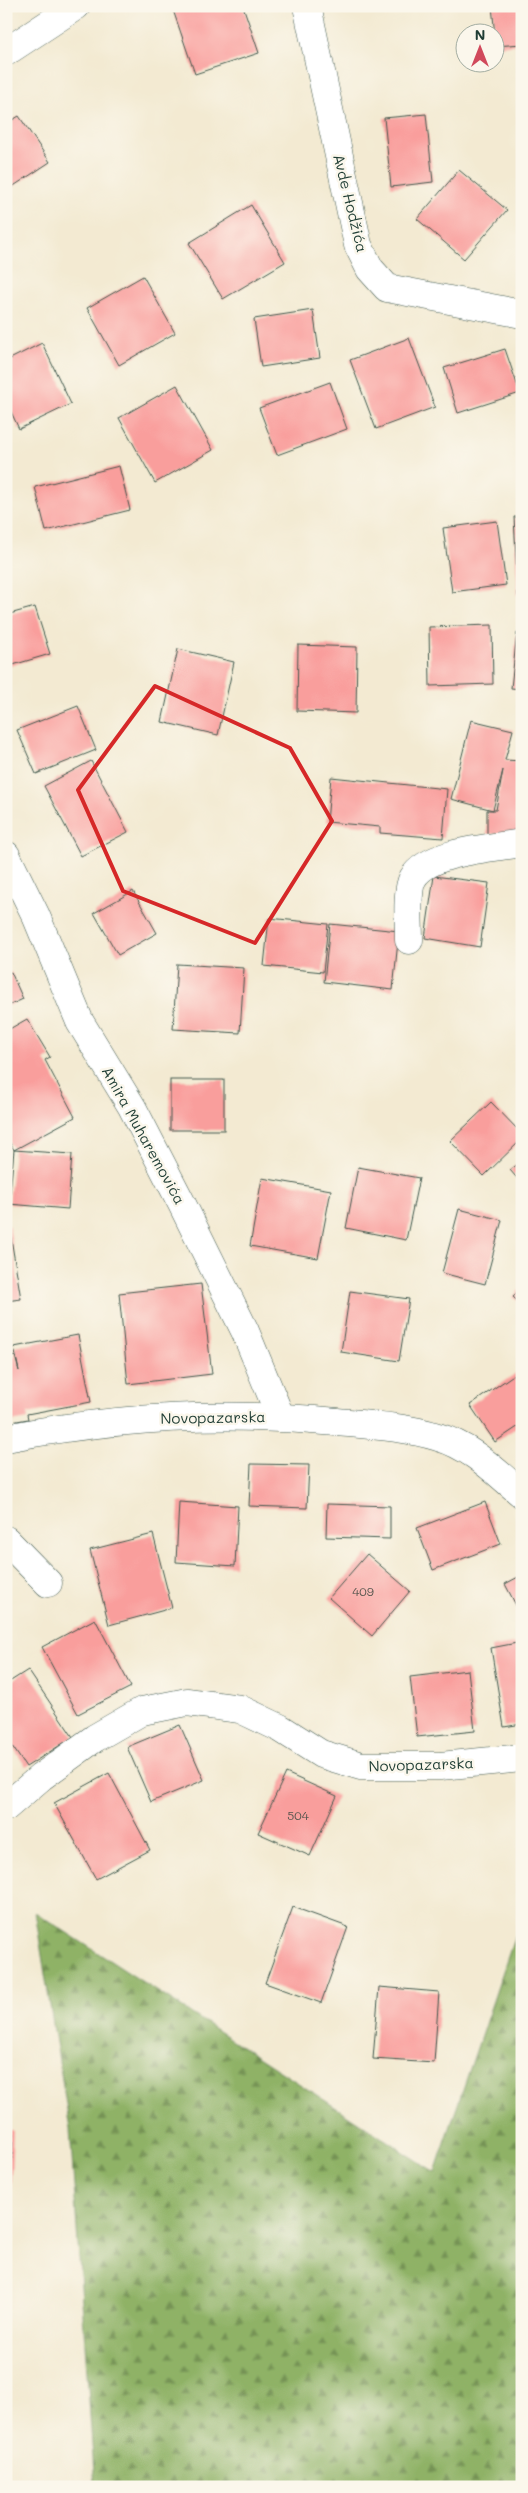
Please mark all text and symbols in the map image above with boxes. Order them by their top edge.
north arrow [456,22,506,72]
text: N [475,25,485,44]
street label: Avde Hodžića [329,152,373,254]
street label: Amira Muharemovića [98,1062,190,1208]
street label: Novopazarska [160,1406,266,1428]
house number: 409 [352,1583,374,1599]
street label: Novopazarska [368,1752,474,1776]
house number: 504 [287,1807,309,1823]

